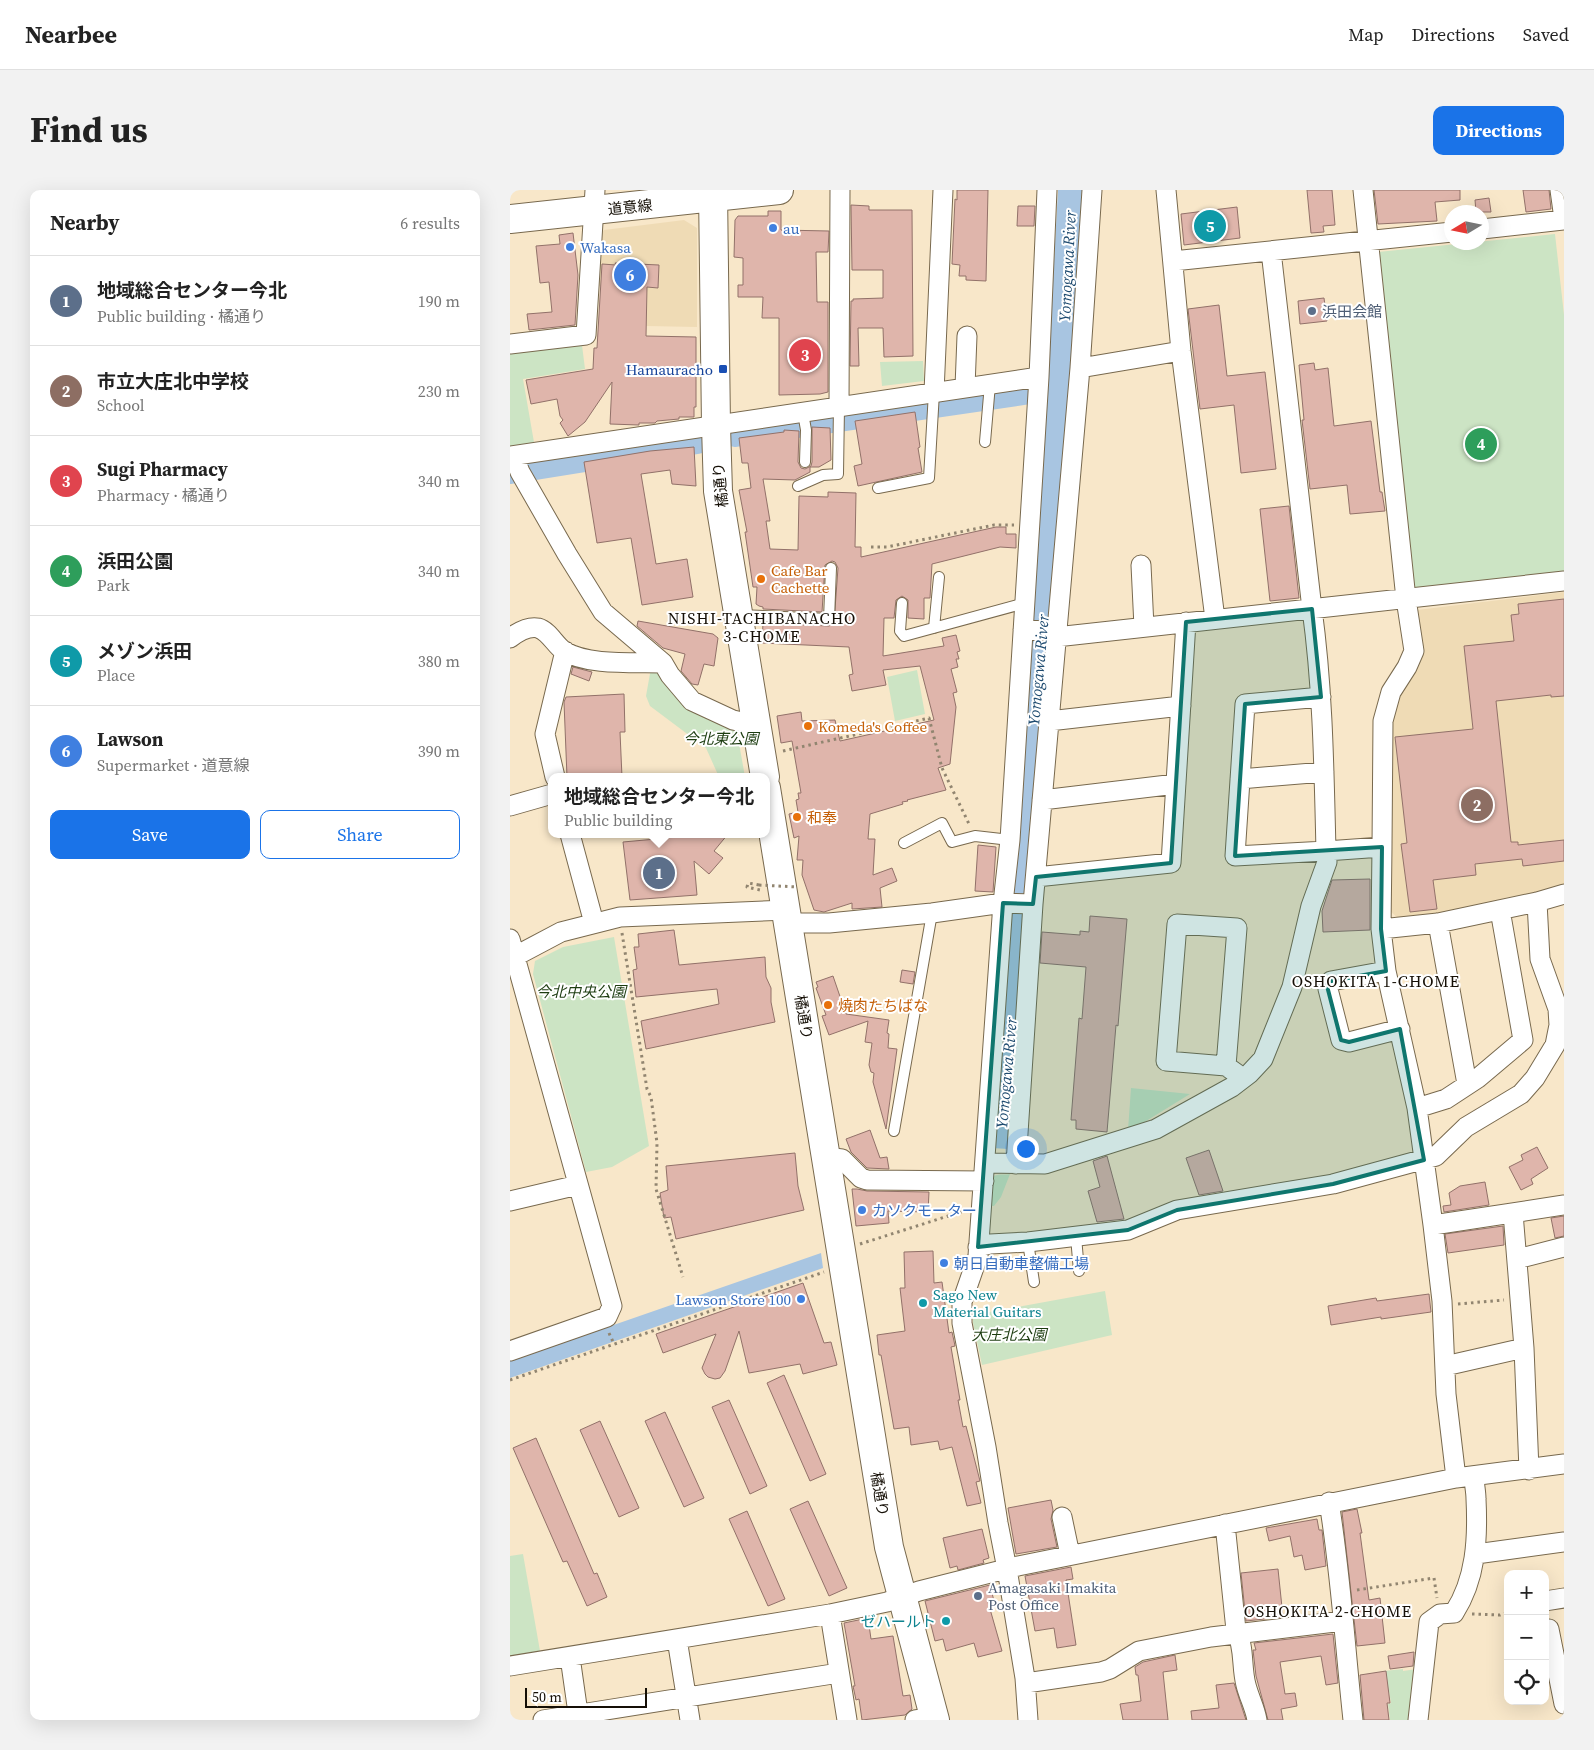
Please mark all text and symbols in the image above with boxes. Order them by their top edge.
text: Nearbee [25,18,117,51]
text: Map [1348,22,1384,47]
text: Directions [1412,22,1495,47]
text: Saved [1523,22,1569,47]
text: Find us [30,106,148,154]
button: Directions [1433,106,1564,155]
street label: 道意線 [607,194,653,220]
north arrow [1444,205,1489,250]
pin: 5 [1194,207,1226,245]
text: Nearby [50,208,120,237]
water label: Yomogawa River [1053,209,1081,322]
text: 6 results [400,212,460,234]
place label: au [783,218,800,239]
marker: au [767,222,779,234]
place label: Wakasa [580,237,631,258]
marker: Wakasa [564,241,576,253]
pin: 6 [614,256,646,294]
text: 地域総合センター今北 [97,277,287,303]
text: 1 [62,290,70,312]
text: 190 m [418,290,460,312]
place label: 浜田会館 [1322,301,1382,322]
text: Public building · 橘通り [97,305,266,327]
marker: 浜田会館 [1306,305,1318,317]
pin: 3 [789,336,821,374]
place label: Hamauracho [626,359,713,380]
marker: Hamauracho [717,363,729,375]
text: 市立大庄北中学校 [97,368,249,394]
text: 2 [62,380,70,402]
text: 230 m [418,380,460,402]
text: School [97,394,145,416]
pin: 4 [1465,425,1497,463]
text: Sugi Pharmacy [97,456,228,482]
street label: 橘通り [708,462,732,508]
text: 3 [62,470,70,492]
text: 340 m [418,470,460,492]
text: Pharmacy · 橘通り [97,484,230,506]
text: 浜田公園 [97,548,173,574]
text: 4 [62,560,70,582]
text: 340 m [418,560,460,582]
place label: Cafe Bar Cachette [771,560,830,598]
marker: Cafe Bar Cachette [755,573,767,585]
text: Park [97,574,130,596]
district label: NISHI-TACHIBANACHO 3-CHOME [668,607,856,647]
water label: Yomogawa River [1022,613,1054,727]
text: メゾン浜田 [97,638,192,664]
text: 5 [62,650,70,672]
text: 380 m [418,650,460,672]
text: Place [97,664,135,686]
place label: Komeda's Coffee [818,716,927,737]
marker: Komeda's Coffee [802,720,814,732]
text: Lawson [97,726,163,752]
park label: 今北東公園 [683,728,760,749]
text: 6 [62,740,70,762]
text: 390 m [418,740,460,762]
text: Supermarket · 道意線 [97,754,250,776]
popup [548,773,770,838]
text: 地域総合センター今北 [564,783,754,809]
pin: 2 [1461,786,1493,824]
place label: 和奉 [807,807,837,828]
text: Public building [564,809,673,831]
button: Save [50,810,250,859]
button: Share [260,810,460,859]
marker: 和奉 [791,811,803,823]
pin: 1 [643,854,675,892]
district label: OSHOKITA 1-CHOME [1292,970,1460,992]
park label: 今北中央公園 [536,981,628,1002]
street label: 橘通り [790,993,818,1041]
place label: 焼肉たちばな [838,995,928,1016]
marker: 焼肉たちばな [822,999,834,1011]
water label: Yomogawa River [990,1016,1022,1130]
your location [1013,1136,1039,1162]
place label: カソクモーター [872,1200,977,1221]
marker: カソクモーター [856,1204,868,1216]
place label: 朝日自動車整備工場 [954,1253,1089,1274]
marker: 朝日自動車整備工場 [938,1257,950,1269]
place label: Sago New Material Guitars [933,1284,1041,1322]
place label: Lawson Store 100 [676,1289,791,1310]
marker: Lawson Store 100 [795,1293,807,1305]
marker: Sago New Material Guitars [917,1297,929,1309]
park label: 大庄北公園 [971,1324,1048,1345]
street label: 橘通り [866,1470,894,1518]
map controls [1504,1570,1549,1705]
button: + [1504,1570,1549,1615]
place label: Amagasaki Imakita Post Office [988,1577,1117,1615]
marker: Amagasaki Imakita Post Office [972,1590,984,1602]
district label: OSHOKITA 2-CHOME [1244,1600,1412,1622]
place label: ゼハールト [861,1611,936,1632]
marker: ゼハールト [940,1615,952,1627]
button: − [1504,1615,1549,1660]
button: locate [1504,1660,1549,1705]
scale bar [525,1685,648,1708]
text: 50 m [532,1687,562,1707]

